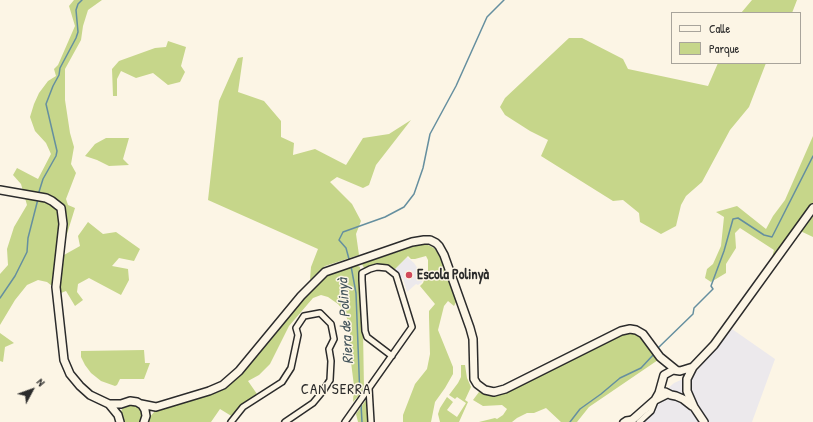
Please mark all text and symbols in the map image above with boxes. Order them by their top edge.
legend [671,12,801,64]
text: Calle [709,20,730,37]
text: Parque [709,40,739,57]
place label: Escola Polinyà [417,267,489,283]
marker: Escola Polinyà [404,270,414,280]
water label: Riera de Polinyà [334,277,358,365]
north arrow [12,370,52,410]
text: N [34,375,48,389]
district label: CAN SERRA [301,381,371,399]

